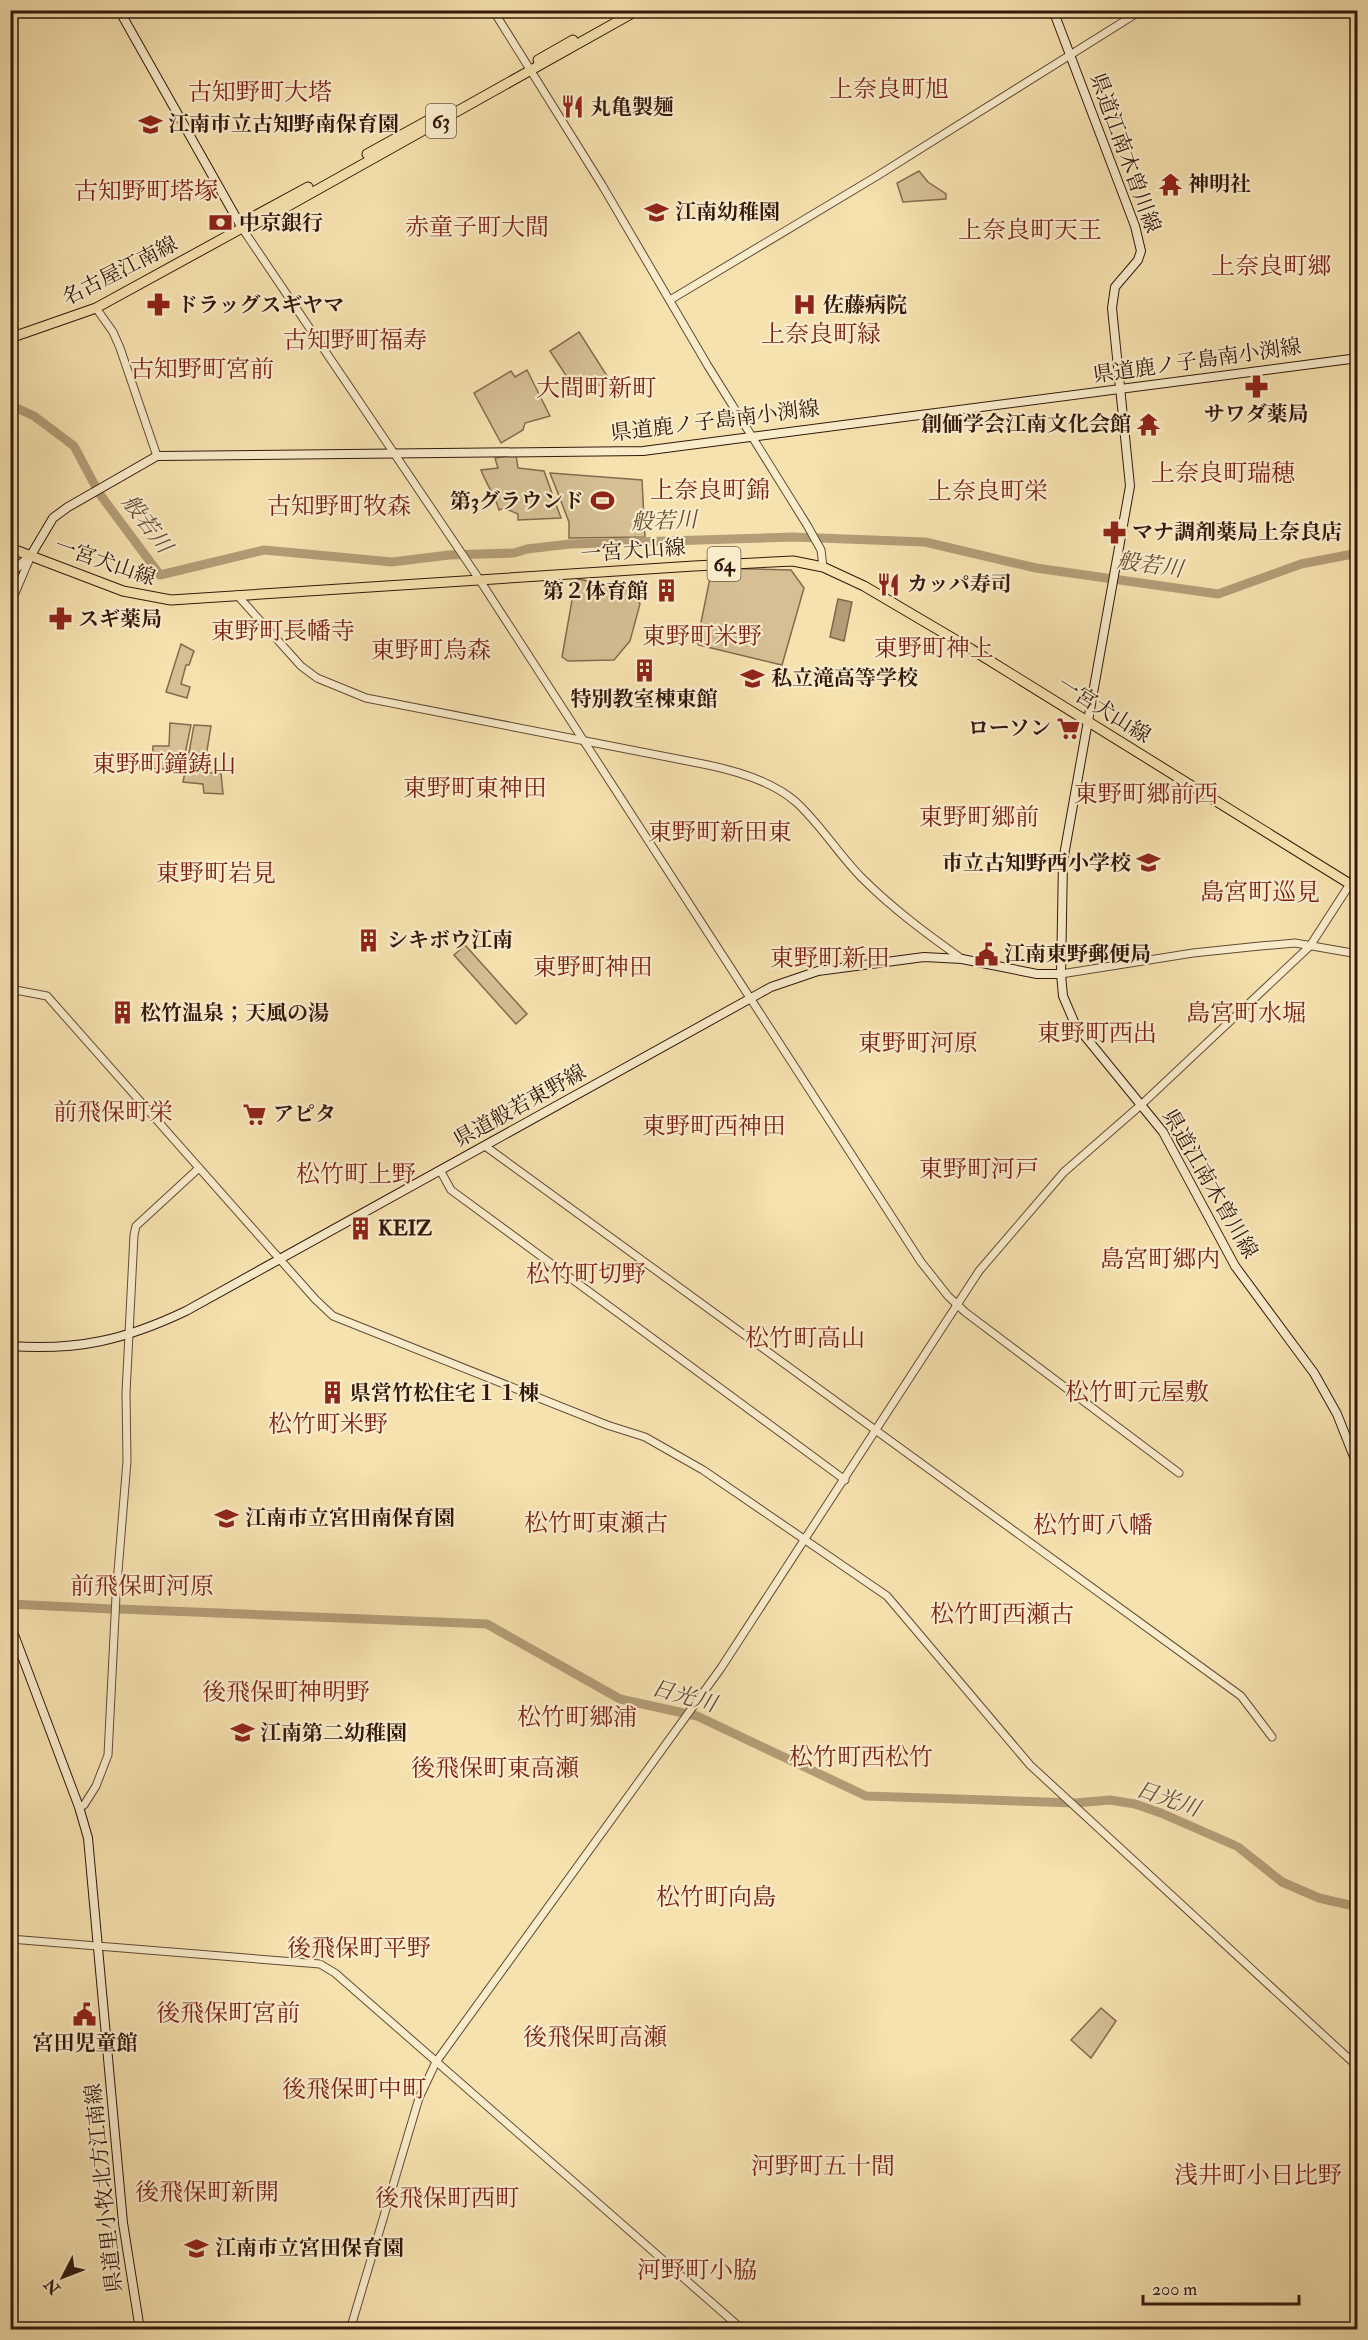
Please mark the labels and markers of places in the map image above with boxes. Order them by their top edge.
restaurant icon: 丸亀製麺 [559,94,585,120]
place label: 丸亀製麺 [590,94,674,121]
school or university icon: 江南市立古知野南保育園 [137,111,163,137]
place label: 江南市立古知野南保育園 [168,111,399,138]
temple icon: 神明社 [1157,171,1183,197]
place label: 神明社 [1188,171,1251,198]
school or university icon: 江南幼稚園 [644,199,670,225]
place label: 江南幼稚園 [675,199,780,226]
bank icon: 中京銀行 [208,210,234,236]
place label: 中京銀行 [239,210,323,237]
pharmacy icon: ドラッグスギヤマ [146,292,172,318]
place label: ドラッグスギヤマ [177,292,344,319]
hospital icon: 佐藤病院 [792,292,818,318]
place label: 佐藤病院 [823,292,907,319]
pharmacy icon: サワダ薬局 [1243,373,1269,399]
place label: サワダ薬局 [1204,401,1308,428]
place label: 創価学会江南文化会館 [921,411,1131,438]
temple icon: 創価学会江南文化会館 [1136,411,1162,437]
place label: 第3グラウンド [450,488,584,515]
sports icon: 第3グラウンド [589,488,615,514]
pharmacy icon: マナ調剤薬局上奈良店 [1101,519,1127,545]
place label: マナ調剤薬局上奈良店 [1132,519,1342,546]
restaurant icon: カッパ寿司 [876,571,902,597]
place label: カッパ寿司 [907,571,1012,598]
place label: 第２体育館 [543,578,648,605]
building icon: 第２体育館 [653,578,679,604]
pharmacy icon: スギ薬局 [47,606,73,632]
place label: スギ薬局 [78,606,162,633]
building icon: 特別教室棟東館 [631,658,657,684]
school or university icon: 私立滝高等学校 [740,665,766,691]
place label: 私立滝高等学校 [771,665,918,692]
place label: 特別教室棟東館 [571,686,718,713]
place label: ローソン [968,715,1051,742]
supermarket icon: ローソン [1056,715,1082,741]
place label: 市立古知野西小学校 [942,850,1131,877]
school or university icon: 市立古知野西小学校 [1136,850,1162,876]
building icon: シキボウ江南 [356,927,382,953]
place label: シキボウ江南 [387,927,513,954]
public building icon: 江南東野郵便局 [973,941,999,967]
place label: 江南東野郵便局 [1004,941,1151,968]
building icon: 松竹温泉；天風の湯 [109,1000,135,1026]
place label: 松竹温泉；天風の湯 [140,1000,329,1027]
supermarket icon: アピタ [242,1101,268,1127]
place label: アピタ [273,1101,336,1128]
building icon: KEIZ [347,1215,373,1241]
place label: KEIZ [378,1215,432,1242]
building icon: 県営竹松住宅１１棟 [319,1380,345,1406]
place label: 県営竹松住宅１１棟 [350,1380,539,1407]
school or university icon: 江南市立宮田南保育園 [214,1505,240,1531]
place label: 江南市立宮田南保育園 [245,1505,455,1532]
school or university icon: 江南第二幼稚園 [229,1720,255,1746]
place label: 江南第二幼稚園 [260,1720,407,1747]
public building icon: 宮田児童館 [72,2002,98,2028]
place label: 宮田児童館 [33,2030,138,2057]
school or university icon: 江南市立宮田保育園 [184,2235,210,2261]
place label: 江南市立宮田保育園 [215,2235,404,2262]

